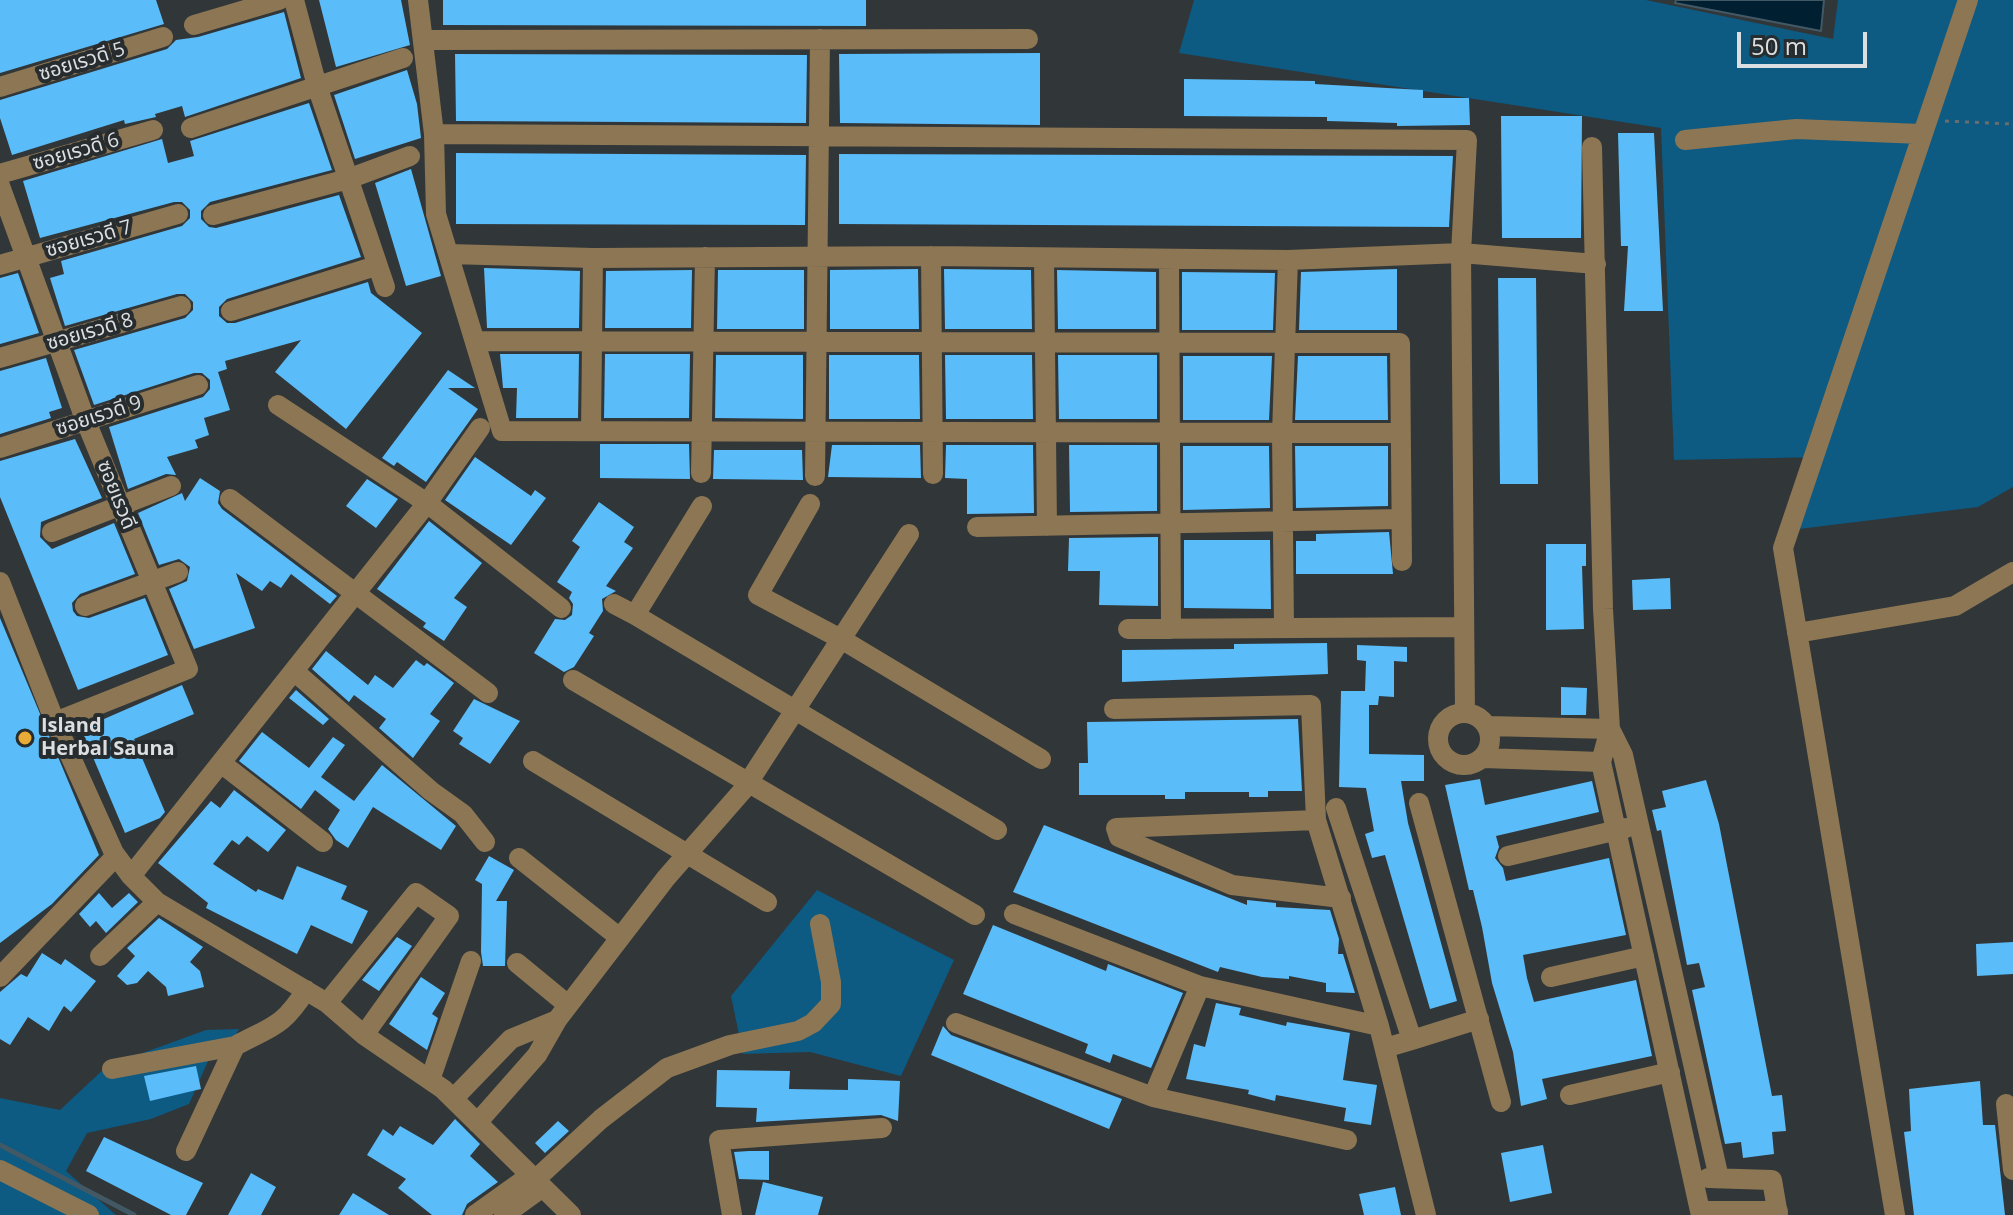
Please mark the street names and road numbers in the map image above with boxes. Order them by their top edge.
street label: ซอยเรวดี 5 [36,38,128,86]
street label: ซอยเรวดี 6 [30,128,122,176]
street label: ซอยเรวดี 7 [43,215,135,263]
street label: ซอยเรวดี 8 [44,308,136,356]
street label: ซอยเรวดี 9 [53,391,145,441]
street label: ซอยเรวดี [91,457,141,533]

